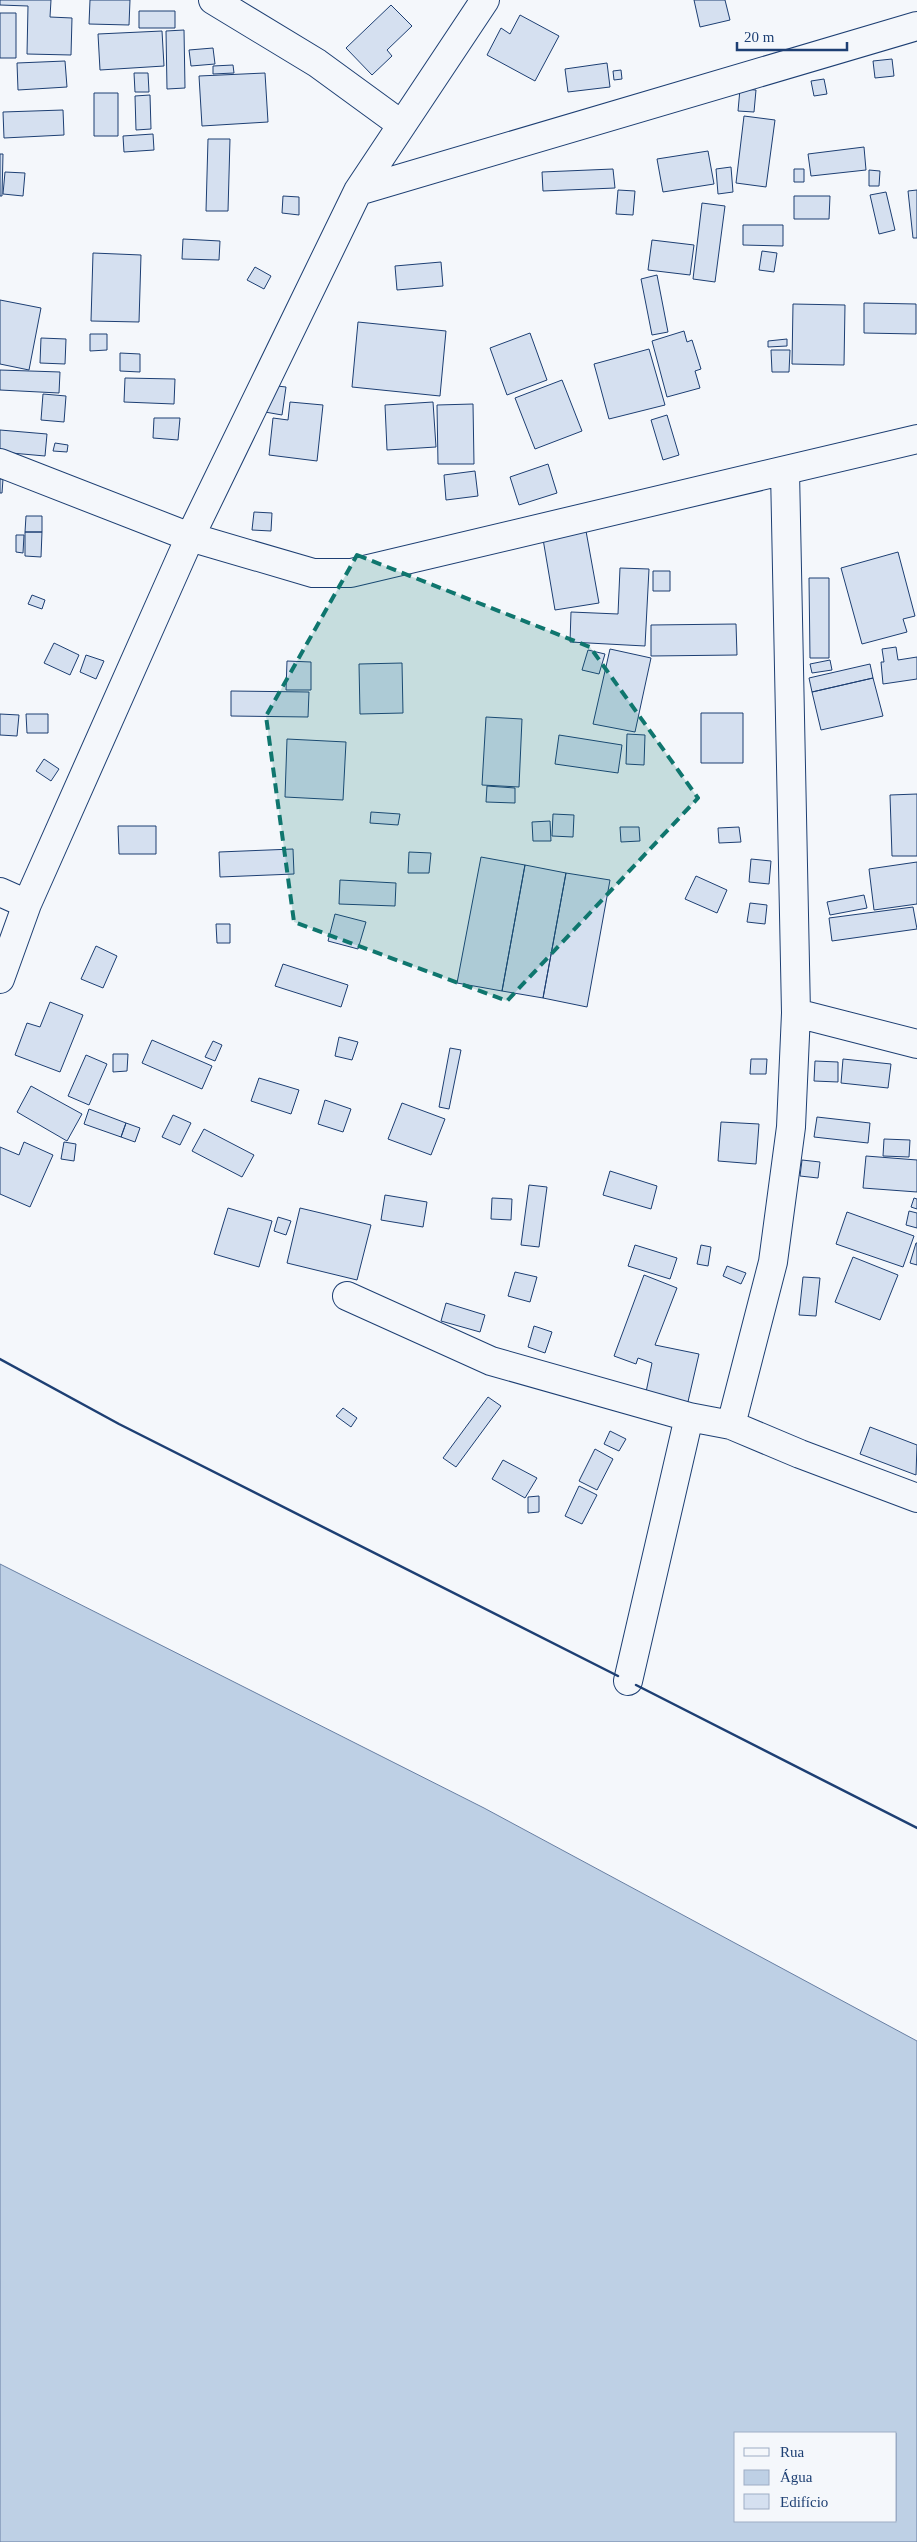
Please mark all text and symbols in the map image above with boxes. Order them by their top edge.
scale bar [737,20,847,52]
text: 20 m [744,29,775,45]
legend [734,2432,897,2522]
text: Rua [780,2444,805,2460]
text: Água [780,2469,813,2485]
text: Edifício [780,2494,828,2510]

